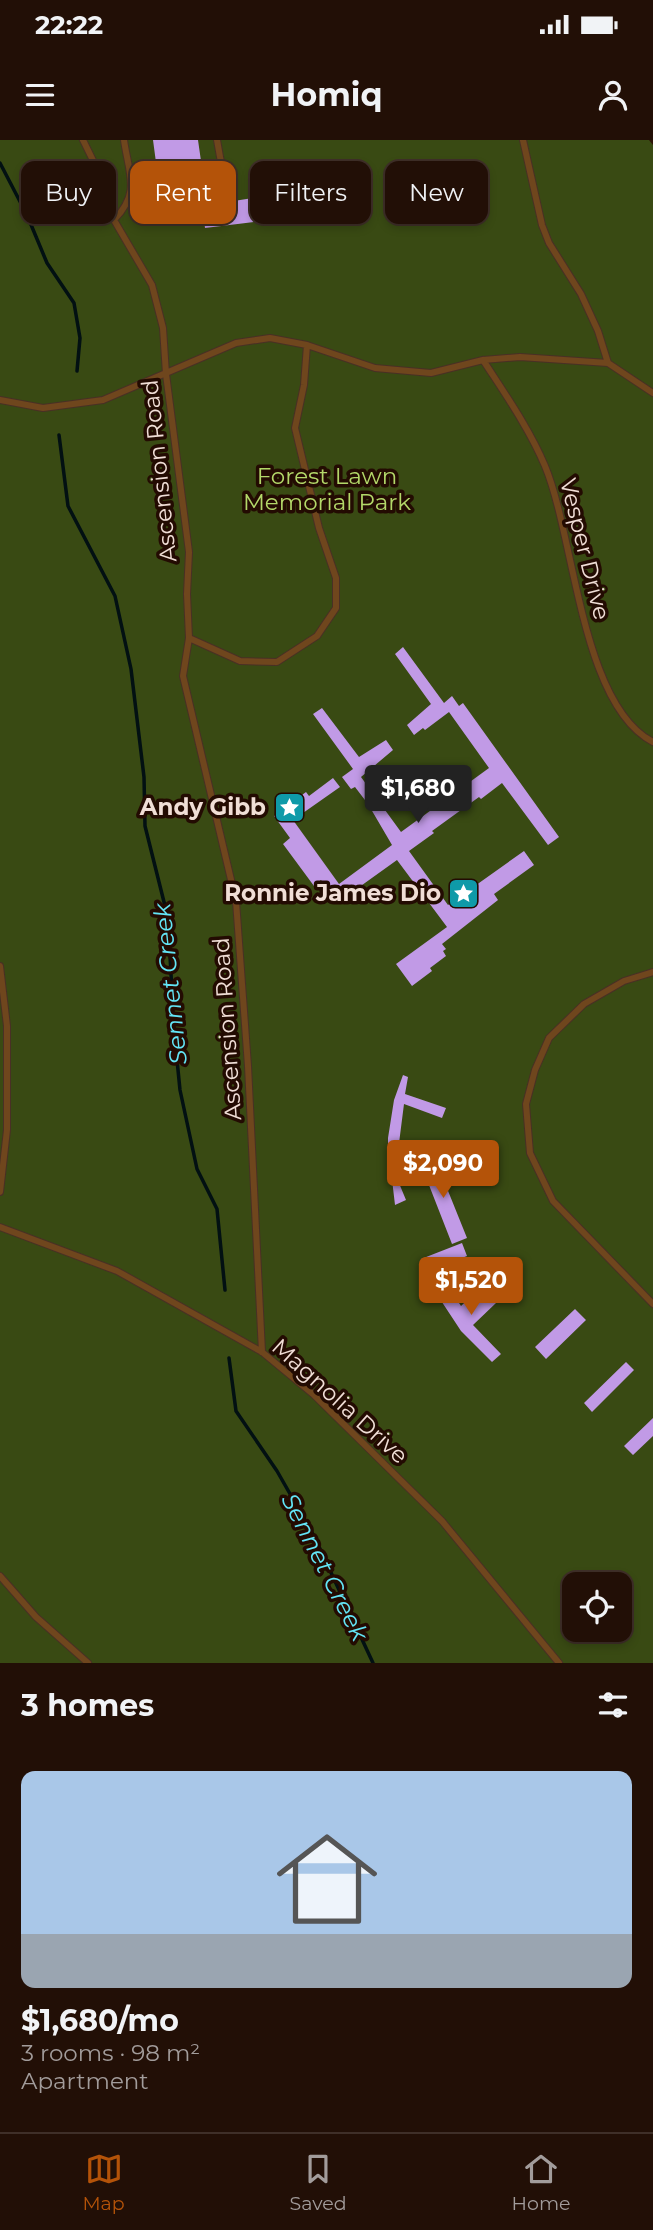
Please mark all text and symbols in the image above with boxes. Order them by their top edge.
text: 22:22 [35,9,103,41]
text: Homiq [270,75,383,114]
icon: menu [21,76,59,114]
icon: person [594,76,632,114]
chip: Buy [21,161,116,224]
chip: Rent [130,161,236,224]
chip: Filters [250,161,371,224]
chip: New [385,161,488,224]
street label: Ascension Road [135,378,183,564]
park label: Forest Lawn Memorial Park [243,462,411,516]
street label: Vesper Drive [554,475,616,623]
pin: $1,680 [361,766,475,825]
text: $1,680 [381,774,455,802]
place icon: Andy Gibb [272,790,306,824]
place label: Andy Gibb [139,793,266,821]
place icon: Ronnie James Dio [447,876,481,910]
place label: Ronnie James Dio [224,879,441,907]
water label: Sennet Creek [147,900,193,1066]
street label: Ascension Road [207,937,247,1121]
pin: $2,090 [386,1140,500,1200]
text: $2,090 [403,1149,483,1177]
pin: $1,520 [414,1258,528,1317]
text: $1,520 [435,1266,507,1294]
street label: Magnolia Drive [266,1333,414,1469]
water label: Sennet Creek [275,1488,376,1647]
map controls [562,1572,632,1642]
button: locate [562,1572,632,1642]
icon: filters [594,1686,632,1724]
text: 3 homes [21,1687,154,1724]
icon: home [264,1816,390,1942]
text: $1,680/mo [21,2002,179,2039]
text: 3 rooms · 98 m² [21,2039,200,2067]
text: Apartment [21,2067,149,2095]
tab: Map [82,2150,125,2215]
tab: Saved [290,2150,347,2215]
tab: Home [512,2150,571,2215]

